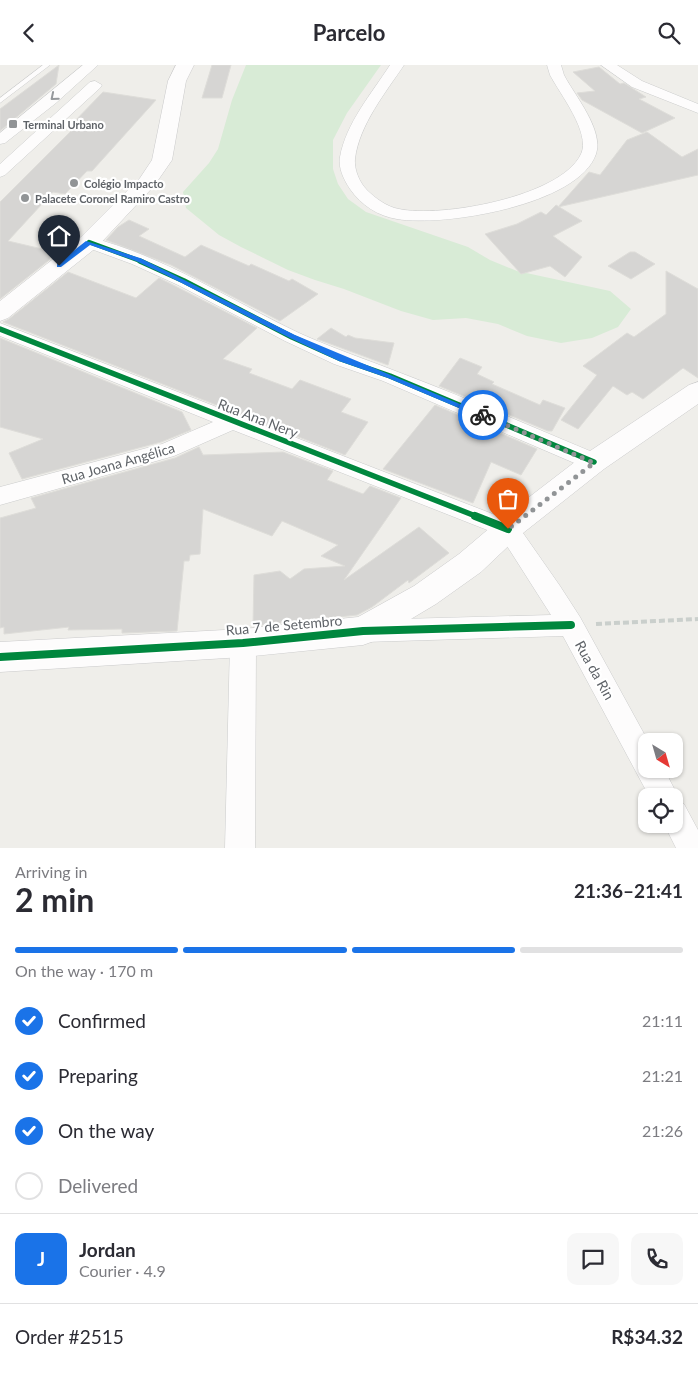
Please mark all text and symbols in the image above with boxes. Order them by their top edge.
icon: back [15,19,43,47]
text: Parcelo [313,19,385,46]
icon: search [655,19,683,47]
one-way arrow [51,92,60,100]
marker: Terminal Urbano [7,118,19,130]
place label: Terminal Urbano [23,118,104,131]
marker: Colégio Impacto [68,177,80,189]
place label: Colégio Impacto [84,177,164,190]
marker: Palacete Coronel Ramiro Castro [19,192,31,204]
place label: Palacete Coronel Ramiro Castro [35,192,190,205]
pin [38,215,80,266]
icon: home [45,222,73,250]
courier [458,390,508,440]
street label: Rua Ana Nery [216,395,301,441]
icon: bike [469,401,497,429]
street label: Rua Joana Angélica [59,439,177,487]
pin [487,478,529,529]
icon: bag [494,485,522,513]
street label: Rua 7 de Setembro [225,611,343,639]
street label: Rua da Rin [572,637,618,703]
north arrow [638,733,682,777]
map controls [638,733,683,833]
button: locate [638,788,683,833]
text: Arriving in [15,862,88,881]
text: 21:36–21:41 [574,879,683,902]
text: 2 min [15,880,94,919]
text: On the way · 170 m [15,961,153,980]
icon: check [15,1007,43,1035]
text: Confirmed [58,1009,146,1032]
text: 21:11 [642,1011,683,1030]
icon: check [15,1062,43,1090]
text: Preparing [58,1064,138,1087]
text: 21:21 [642,1066,683,1085]
icon: check [15,1117,43,1145]
text: On the way [58,1119,154,1142]
text: 21:26 [642,1121,683,1140]
text: Delivered [58,1174,138,1197]
button: chat [567,1233,619,1285]
button: phone [631,1233,683,1285]
text: Jordan [79,1238,136,1261]
text: J [37,1247,45,1270]
text: Courier · 4.9 [79,1261,166,1280]
text: Order #2515 [15,1325,124,1348]
text: R$34.32 [611,1325,683,1348]

